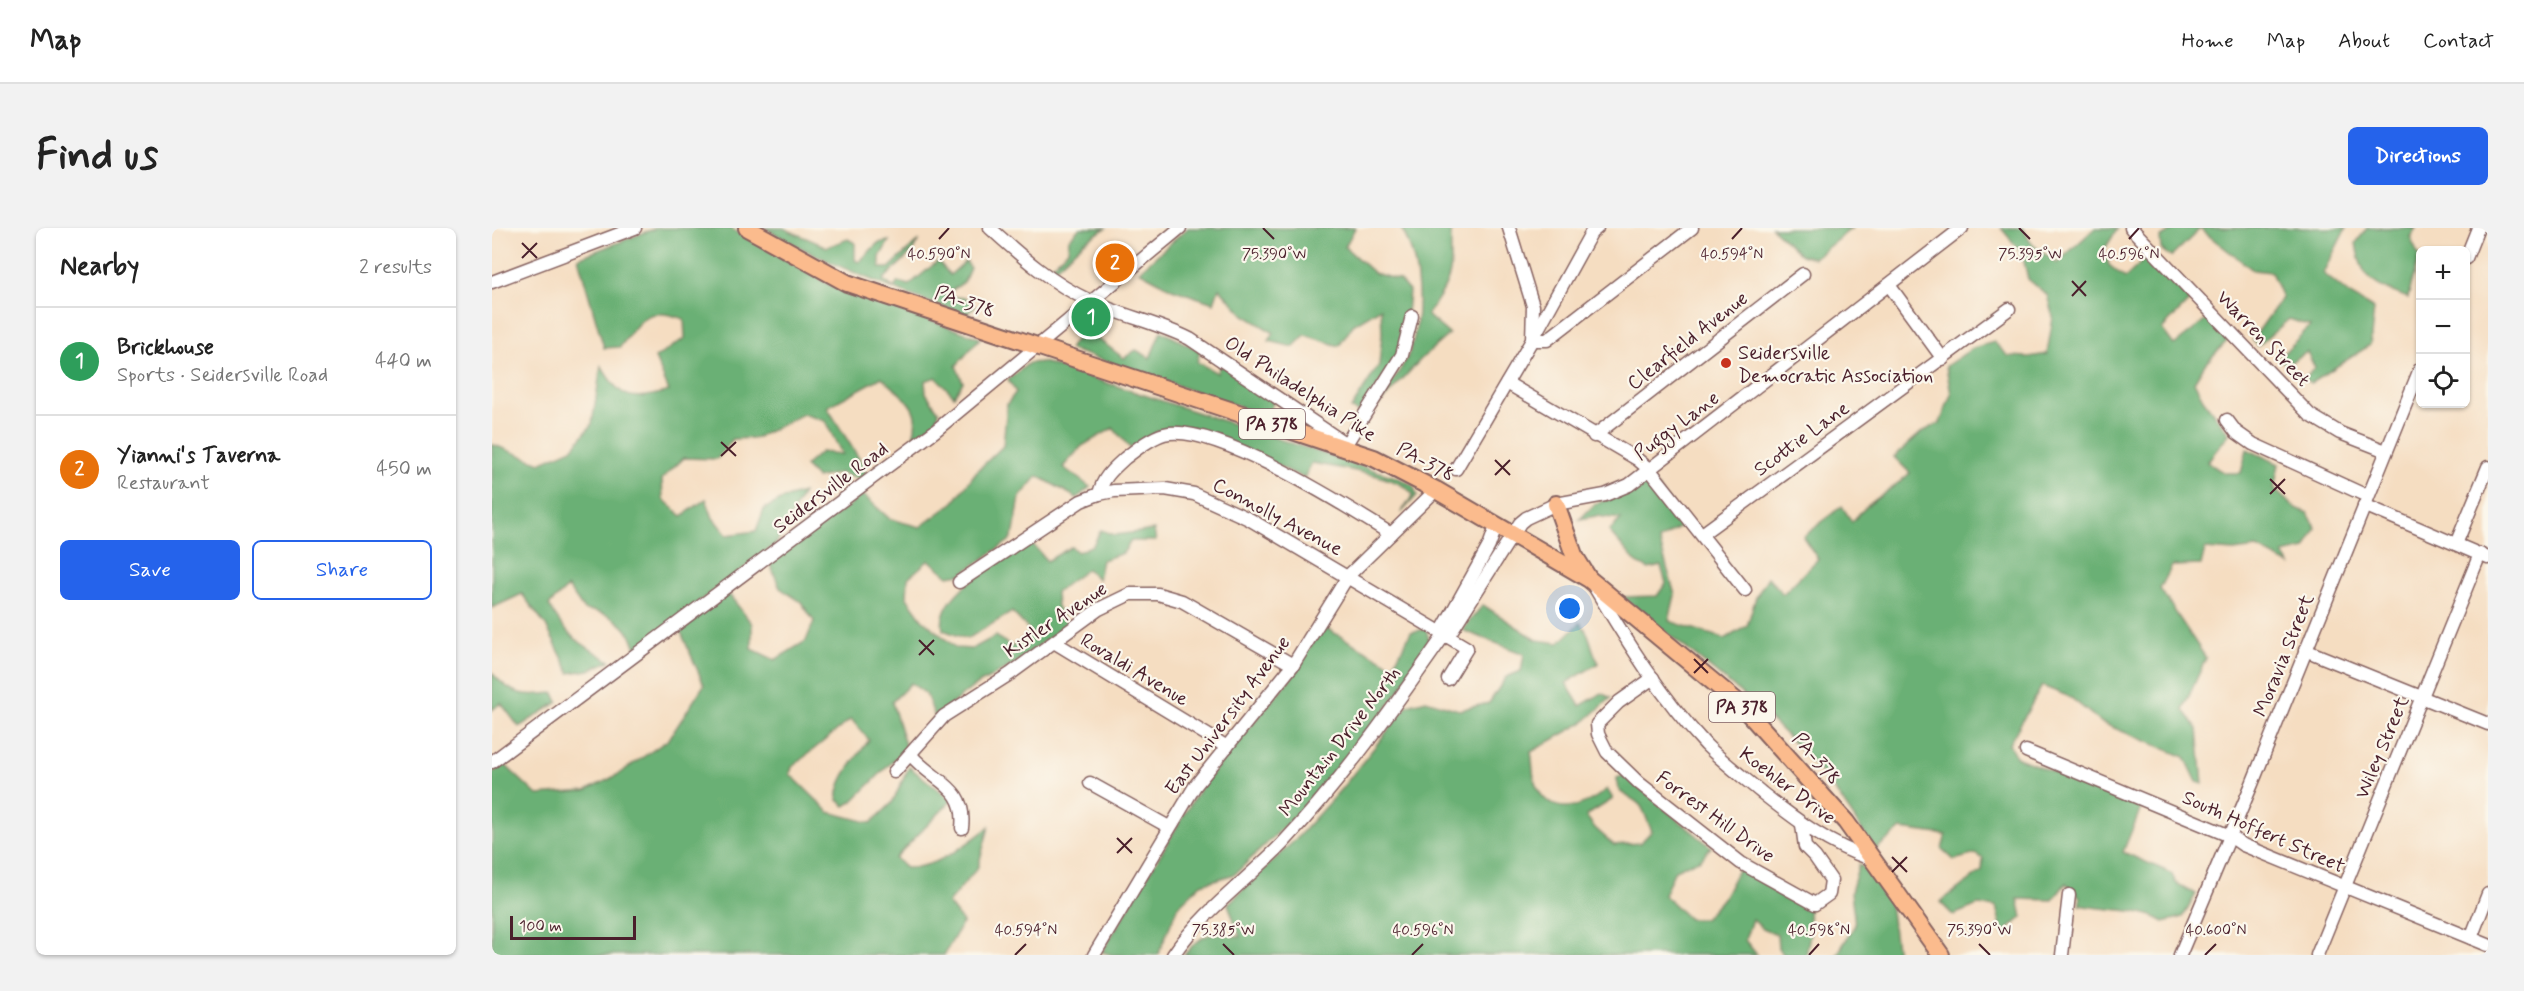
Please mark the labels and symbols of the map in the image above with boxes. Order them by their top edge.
pin: 2 [1096,240,1134,285]
text: 40.590°N [908,245,970,265]
text: 75.390°W [1242,245,1306,265]
text: 40.594°N [1701,245,1763,265]
text: 75.395°W [1998,245,2062,265]
text: 40.596°N [2099,245,2159,265]
street label: PA-378 [931,280,998,325]
street label: Clearfield Avenue [1622,285,1754,397]
street label: Warren Street [2210,285,2316,393]
pin: 1 [1072,294,1110,340]
street label: Old Philadelphia Pike [1219,330,1382,449]
place label: Seidersville Democratic Association [1738,340,1933,390]
marker: Seidersville Democratic Association [1719,356,1733,370]
street label: Puggy Lane [1629,385,1726,469]
street label: Scottie Lane [1749,395,1855,483]
road number: PA 378 [1239,409,1305,439]
street label: Seidersville Road [768,436,894,540]
street label: PA-378 [1392,436,1459,489]
street label: Connolly Avenue [1207,472,1347,563]
street label: Kistler Avenue [999,576,1113,665]
street label: Moravia Street [2247,590,2321,721]
your location [1555,594,1584,623]
street label: Rovaldi Avenue [1075,627,1193,713]
street label: East University Avenue [1159,631,1297,801]
street label: Mountain Drive North [1273,661,1407,823]
road number: PA 378 [1709,692,1775,722]
street label: Wiley Street [2349,692,2416,803]
street label: PA-378 [1785,727,1846,791]
street label: Koehler Drive [1733,741,1841,831]
street label: Forrest Hill Drive [1650,765,1780,870]
street label: South Hoffert Street [2178,784,2349,880]
scale bar [510,913,636,940]
text: 40.594°N [995,921,1057,941]
text: 75.385°W [1192,921,1254,941]
text: 40.596°N [1393,921,1453,941]
text: 40.598°N [1788,921,1850,941]
text: 75.390°W [1947,921,2011,941]
text: 40.600°N [2185,921,2247,941]

